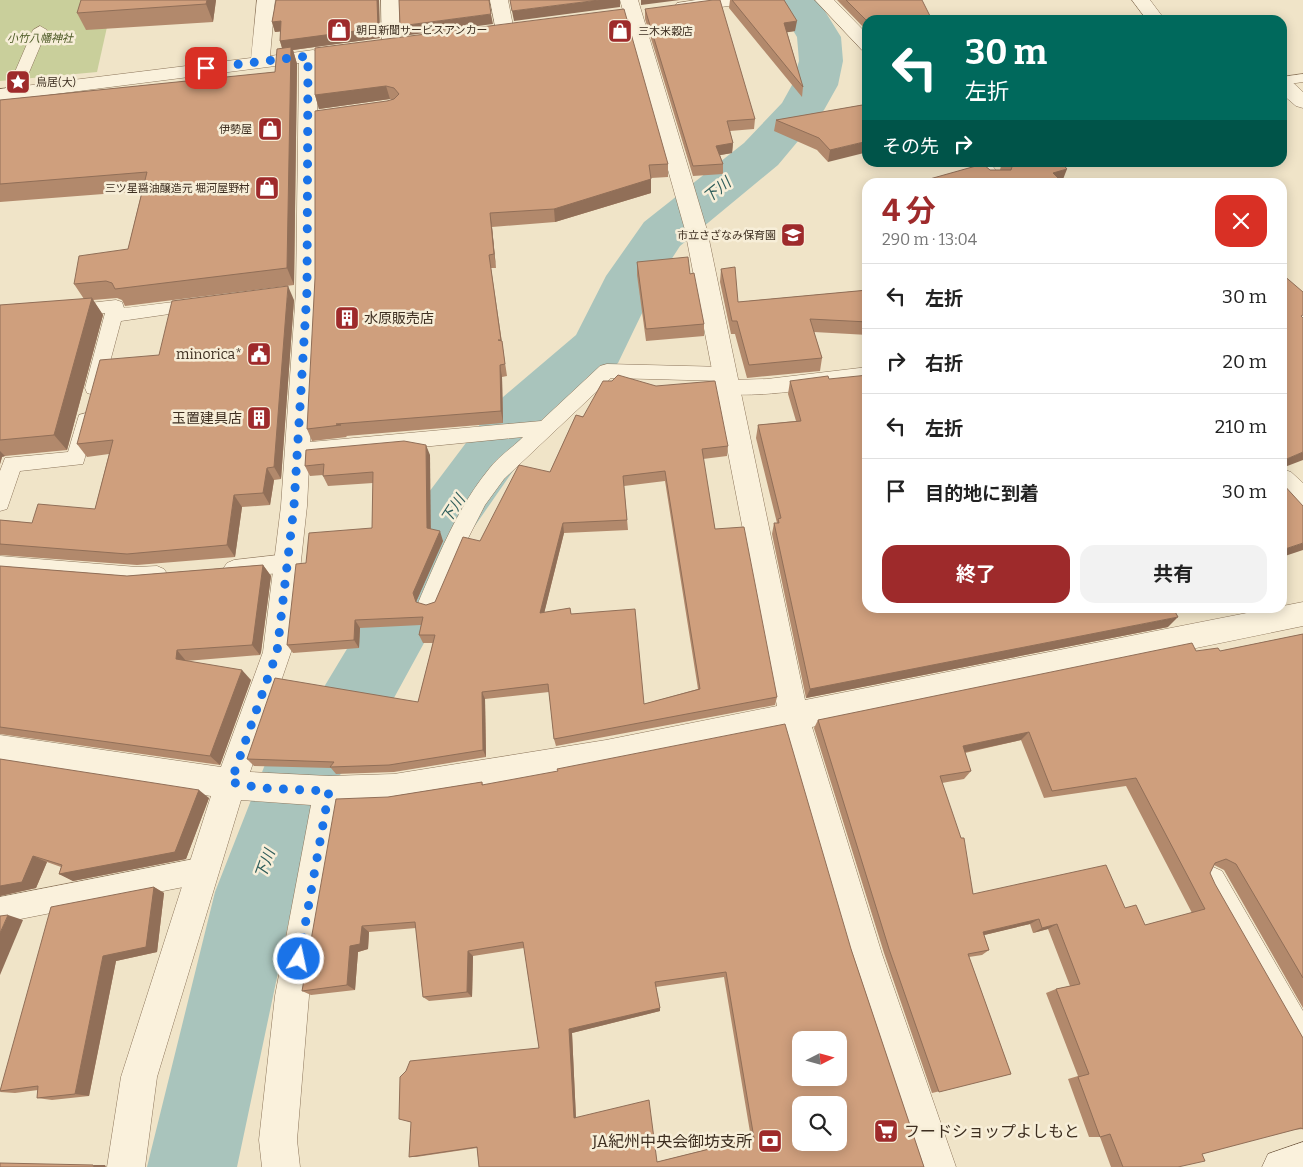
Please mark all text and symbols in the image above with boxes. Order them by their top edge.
shop icon: 朝日新聞サービスアンカー [326,17,352,43]
shop icon: 三木米穀店 [607,18,633,44]
place label: 朝日新聞サービスアンカー [356,24,488,37]
place label: 三木米穀店 [638,25,693,38]
text: 30 m [965,31,1047,73]
park label: 小竹八幡神社 [7,32,74,45]
icon: left [882,35,947,100]
pin [185,47,227,89]
icon: arrive [192,54,220,82]
place icon: 鳥居(大) [5,69,31,95]
place label: 鳥居(大) [36,76,76,89]
text: 左折 [965,78,1009,105]
shop icon: 伊勢屋 [257,116,283,142]
place label: 伊勢屋 [219,123,252,136]
icon: right [949,130,977,158]
text: その先 [882,135,939,158]
water label: 下川 [700,172,736,206]
shop icon: 三ツ星醤油醸造元 堀河屋野村 [254,175,280,201]
place label: 三ツ星醤油醸造元 堀河屋野村 [105,182,250,195]
text: 4 分 [882,193,936,229]
button: close [1215,195,1267,247]
school or university icon: 市立さざなみ保育園 [780,222,806,248]
place label: 市立さざなみ保育園 [677,229,776,242]
text: 290 m · 13:04 [882,230,977,249]
icon: left [882,282,910,310]
text: 30 m [1222,285,1267,308]
text: 左折 [925,287,963,310]
building icon: 水原販売店 [334,305,360,331]
place label: 水原販売店 [364,310,434,327]
public building icon: minorica* [246,341,272,367]
place label: minorica* [176,346,242,363]
icon: right [882,347,910,375]
text: 20 m [1223,350,1267,373]
text: 右折 [925,352,963,375]
building icon: 玉置建具店 [246,405,272,431]
place label: 玉置建具店 [172,410,242,427]
icon: left [882,412,910,440]
text: 210 m [1215,415,1267,438]
text: 左折 [925,417,963,440]
icon: arrive [882,477,910,505]
text: 30 m [1222,480,1267,503]
text: 目的地に到着 [925,482,1039,505]
water label: 下川 [437,490,470,526]
button: 終了 [882,545,1070,603]
button: 共有 [1080,545,1267,603]
water label: 下川 [251,845,279,881]
position arrow [272,932,324,984]
north arrow [792,1031,848,1086]
map controls [792,1031,847,1151]
button: search [792,1096,847,1151]
supermarket icon: フードショップよしもと [873,1118,899,1144]
place label: フードショップよしもと [904,1122,1080,1141]
bank icon: JA紀州中央会御坊支所 [757,1128,783,1154]
place label: JA紀州中央会御坊支所 [591,1132,752,1151]

